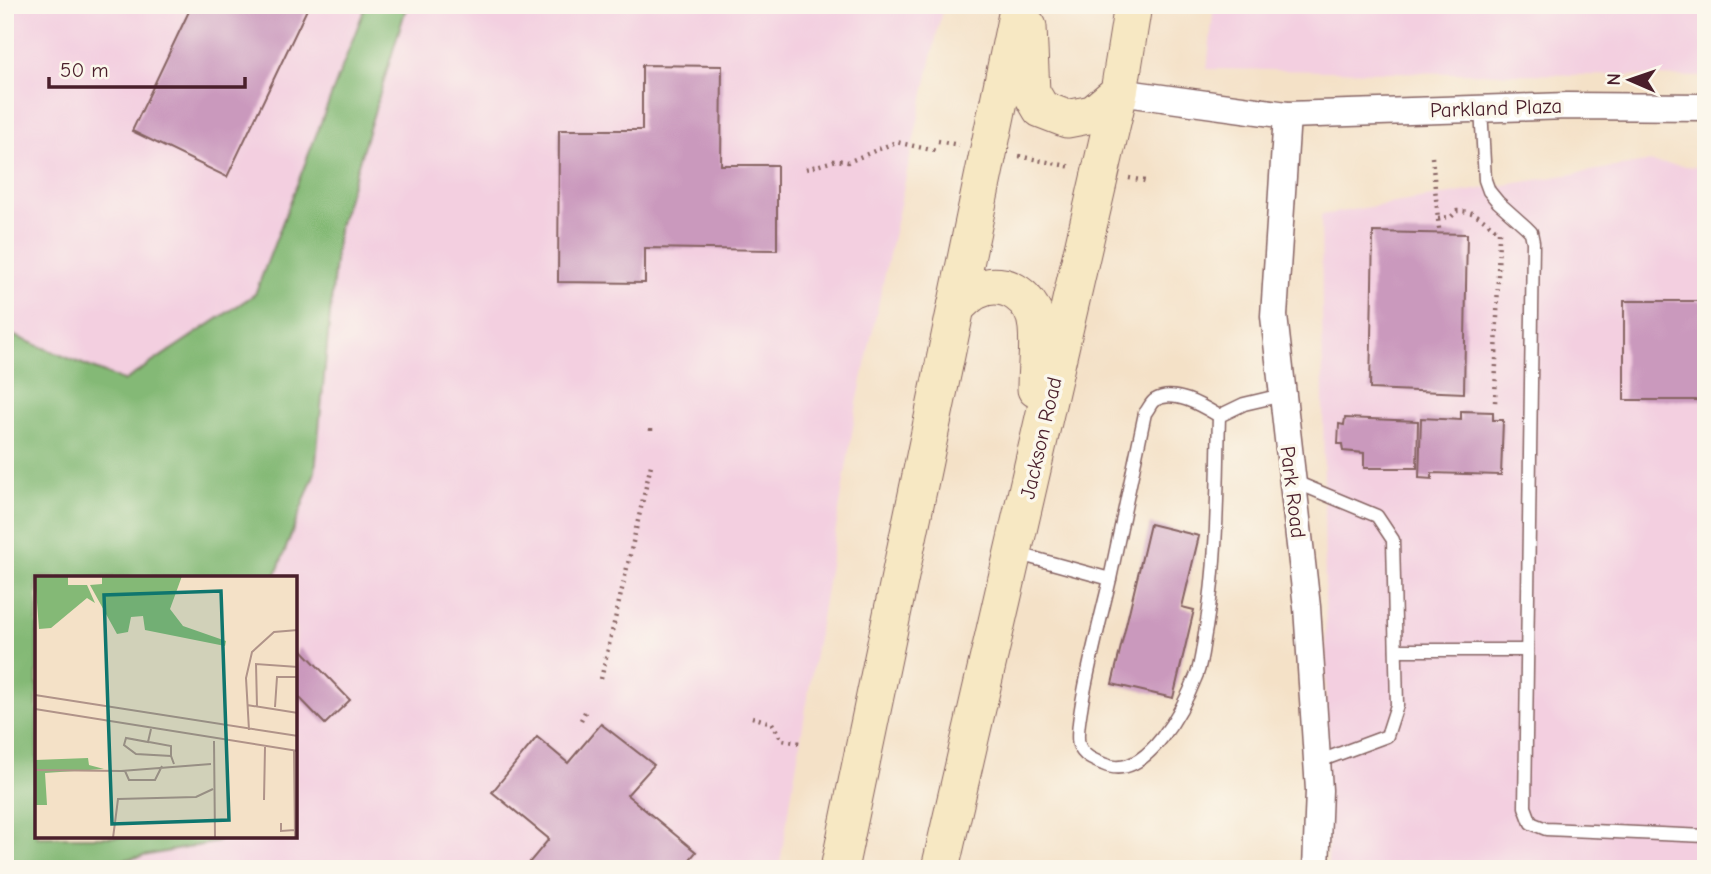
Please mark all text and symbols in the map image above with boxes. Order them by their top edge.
scale bar [49,46,245,90]
north arrow [1596,46,1666,116]
text: 50 m [60,58,109,82]
text: N [1603,73,1625,86]
street label: Parkland Plaza [1430,94,1562,122]
street label: Jackson Road [1015,375,1067,501]
street label: Park Road [1275,445,1311,539]
inset map [35,576,298,839]

